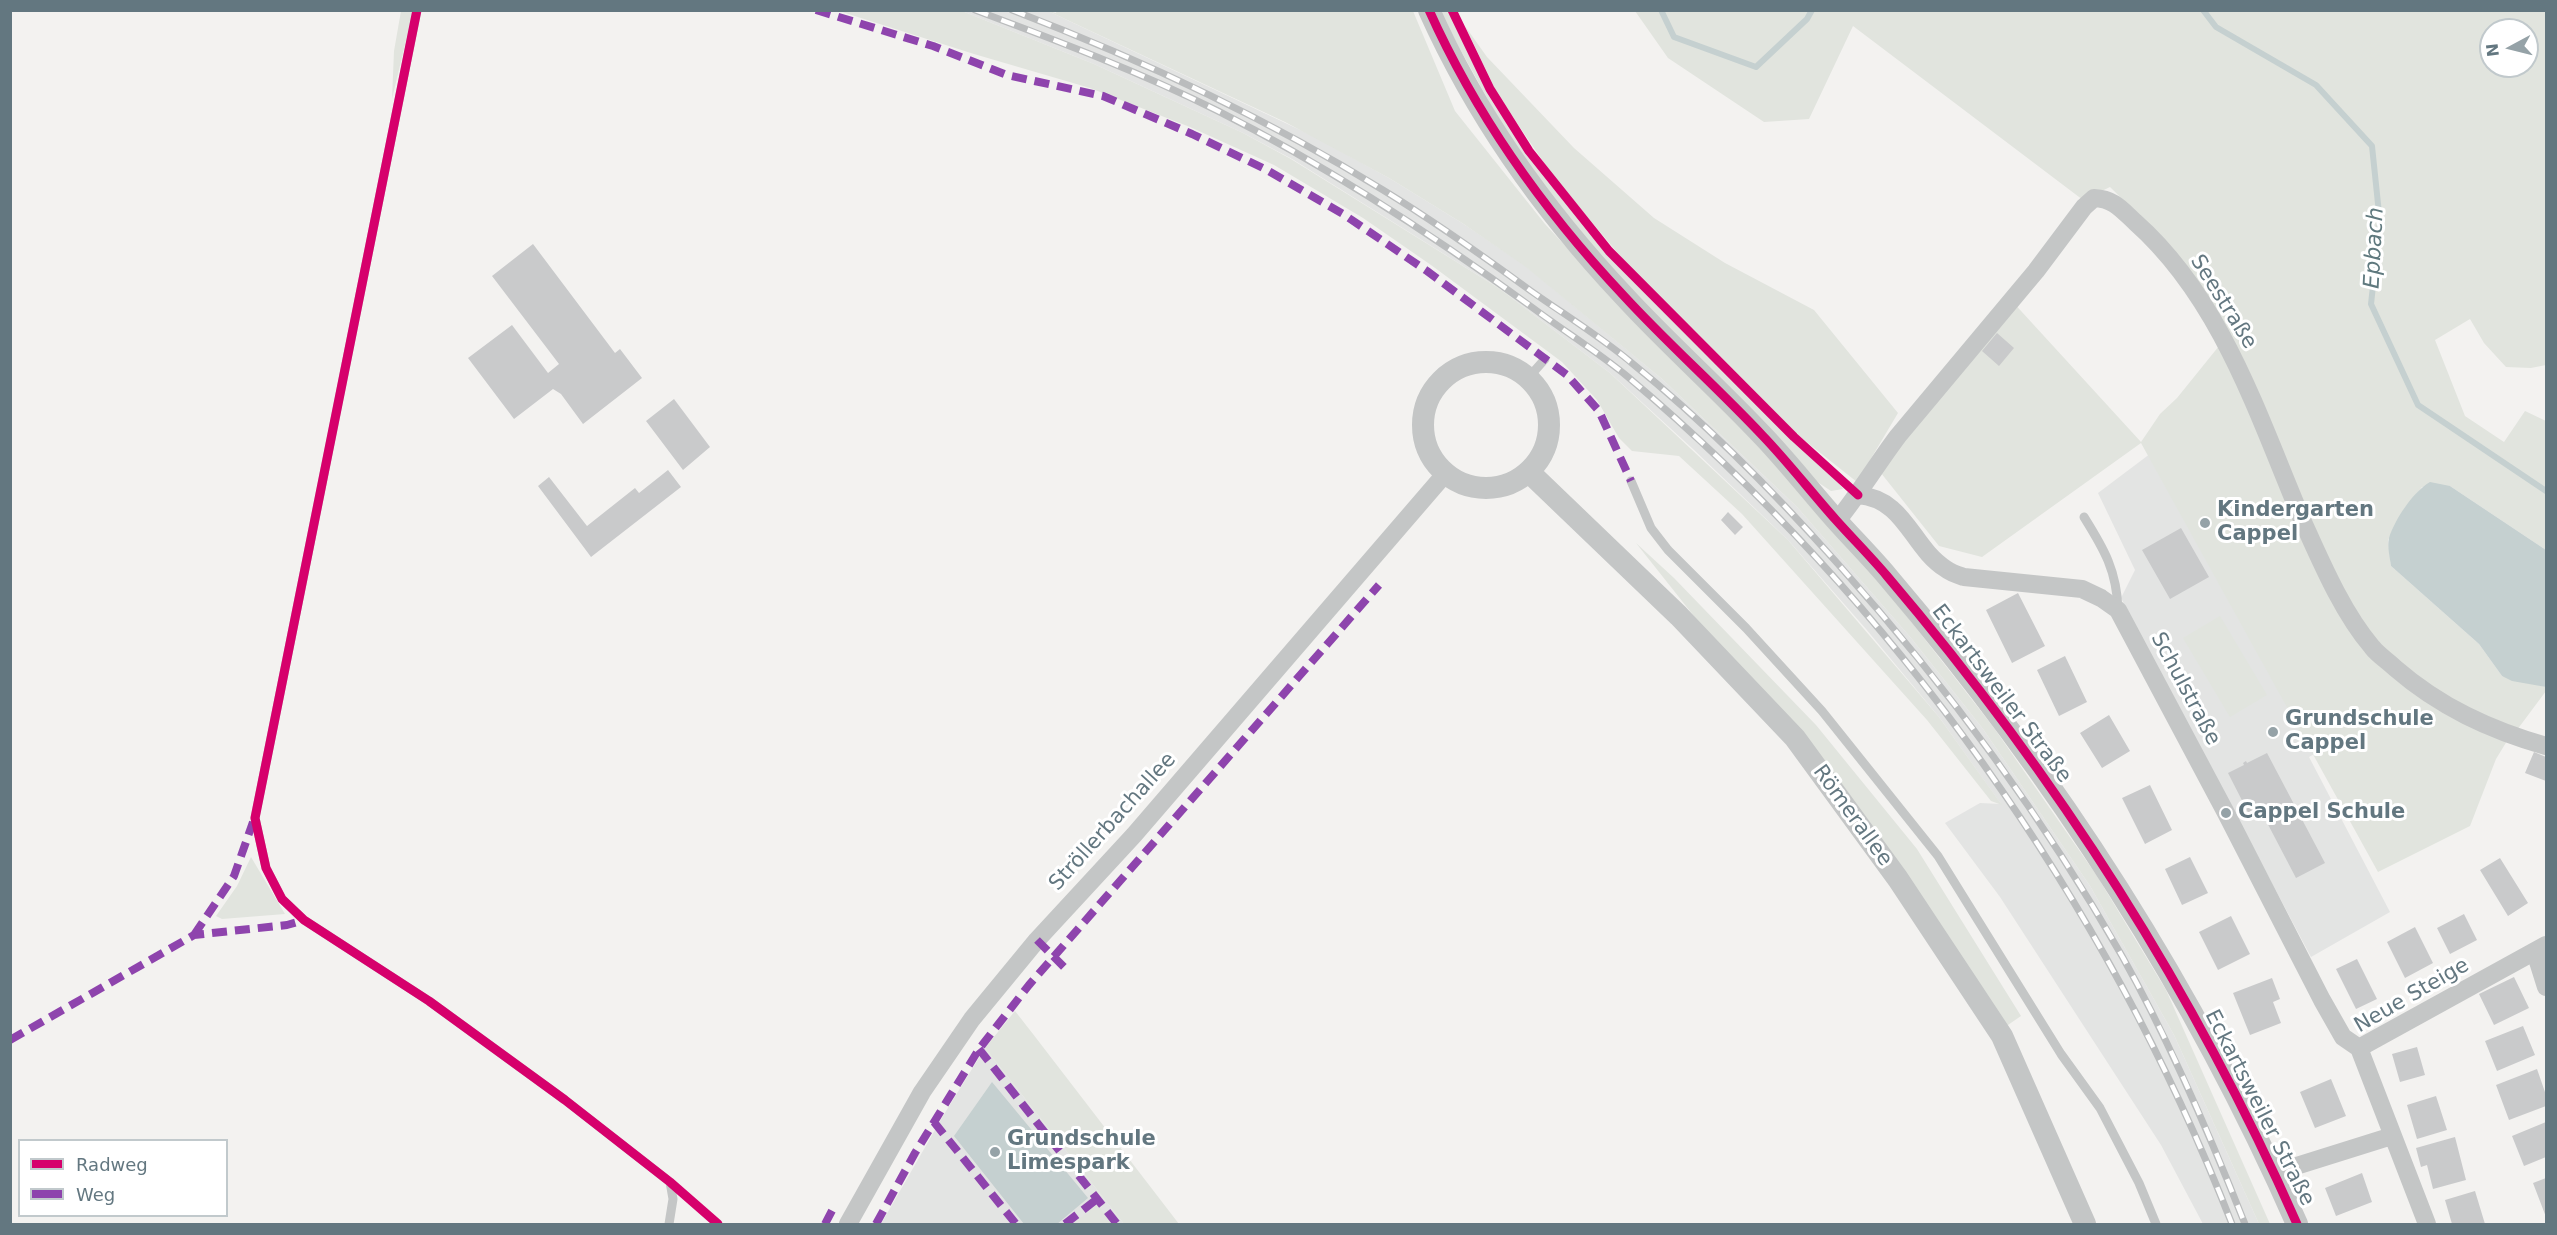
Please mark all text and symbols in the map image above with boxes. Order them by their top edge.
north arrow [2479,18,2539,78]
text: N [2482,42,2503,58]
water label: Epbach [2360,207,2390,289]
street label: Seestraße [2184,250,2262,354]
place label: Kindergarten Cappel [2217,498,2374,548]
marker: Kindergarten Cappel [2198,516,2212,530]
street label: Eckartsweiler Straße [1926,600,2076,788]
street label: Schulstraße [2145,628,2225,750]
place label: Grundschule Cappel [2285,707,2434,757]
marker: Grundschule Cappel [2266,725,2280,739]
street label: Ströllerbachallee [1044,748,1182,896]
street label: Römerallee [1807,761,1897,871]
place label: Cappel Schule [2238,800,2405,826]
marker: Cappel Schule [2219,806,2233,820]
street label: Neue Steige [2350,953,2474,1039]
street label: Eckartsweiler Straße [2199,1006,2319,1210]
place label: Grundschule Limespark [1007,1127,1156,1177]
legend [18,1139,228,1217]
marker: Grundschule Limespark [988,1145,1002,1159]
text: Radweg [76,1154,148,1175]
text: Weg [76,1184,115,1205]

